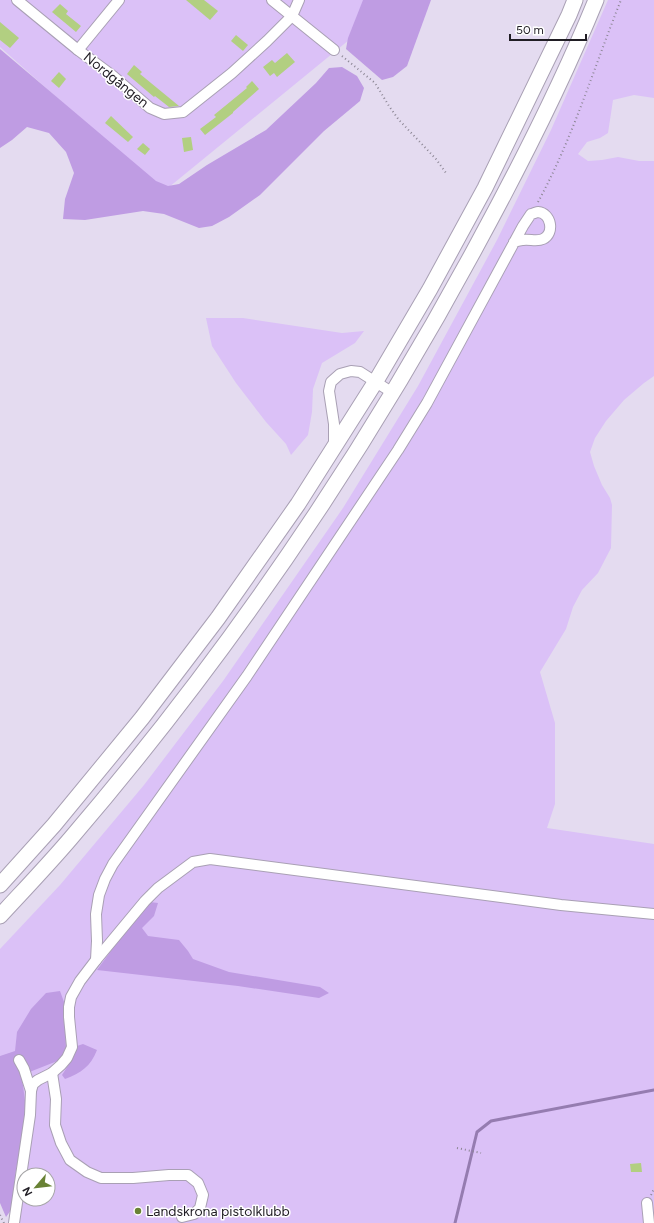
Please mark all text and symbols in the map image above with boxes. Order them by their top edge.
scale bar [510,16,586,42]
text: 50 m [516,23,544,37]
street label: Nordgången [80,49,152,111]
north arrow [16,1167,56,1207]
text: N [20,1185,35,1198]
place label: Landskrona pistolklubb [146,1203,290,1220]
marker: Landskrona pistolklubb [133,1206,143,1216]

